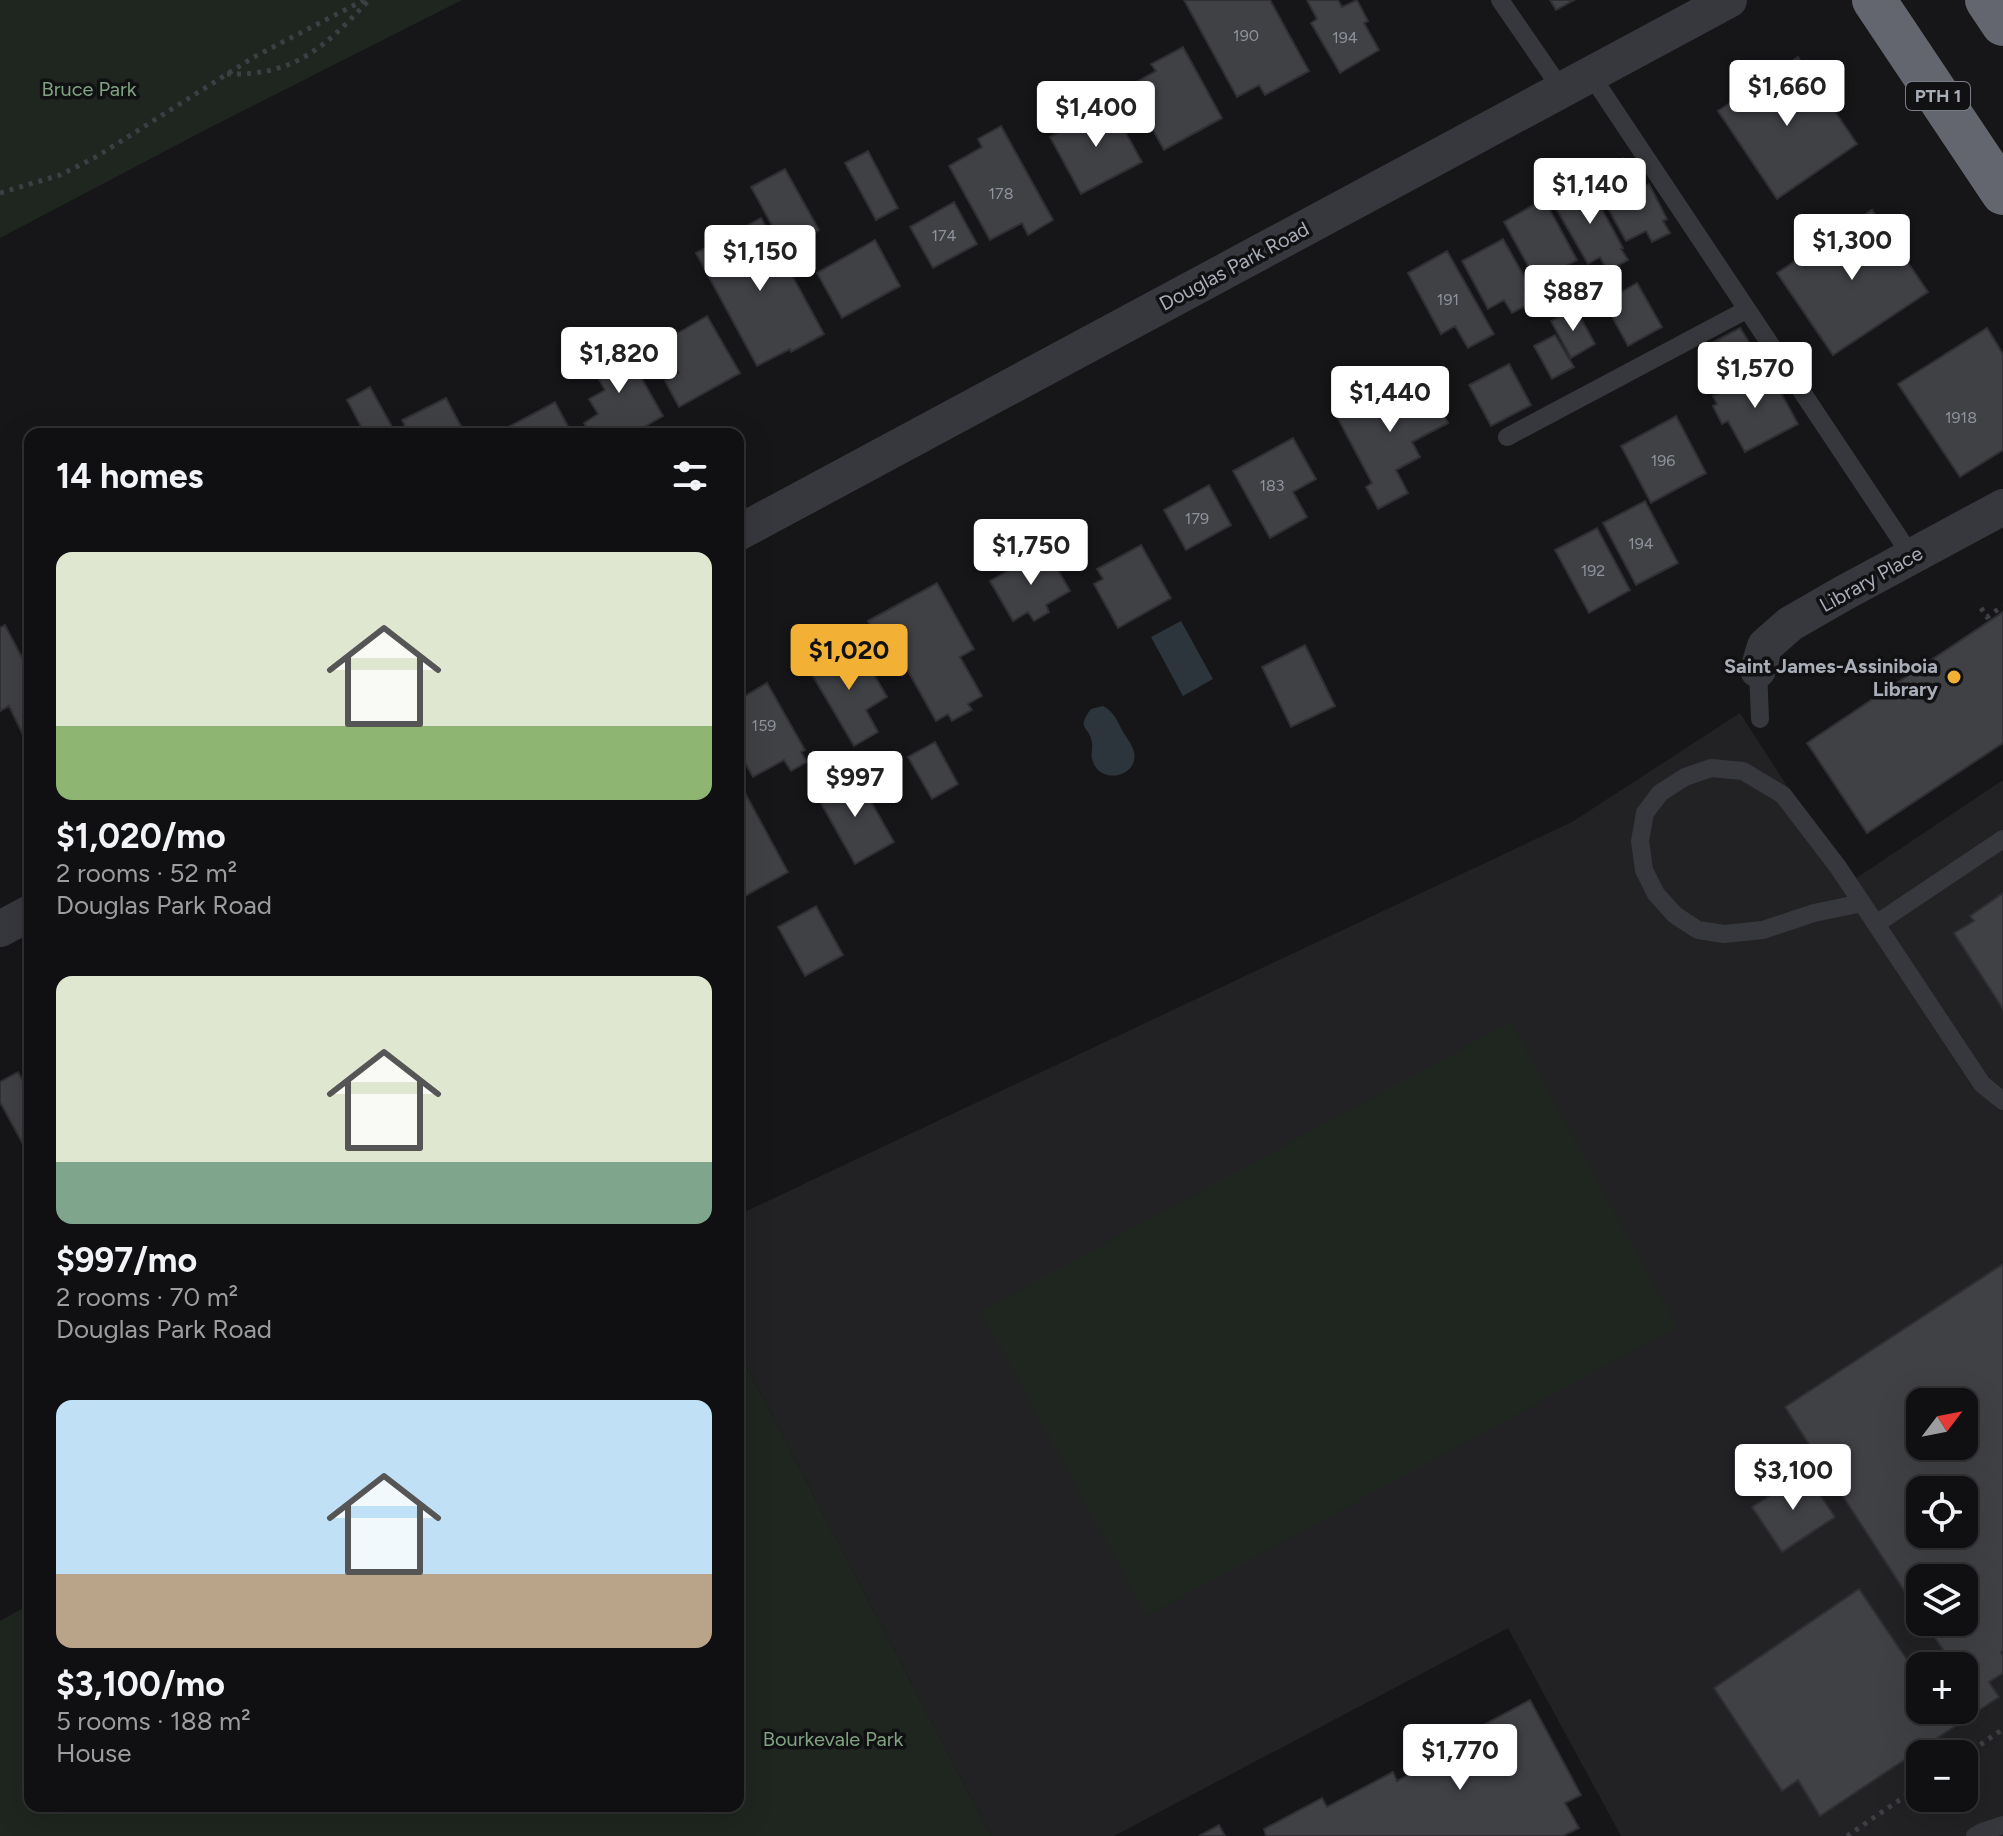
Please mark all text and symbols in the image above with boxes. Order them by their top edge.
house number: 190 [1233,26,1259,45]
house number: 194 [1332,28,1358,47]
pin: $1,660 [1722,60,1852,128]
text: $1,660 [1747,70,1827,102]
park label: Bruce Park [42,77,137,101]
pin: $1,400 [1031,81,1161,149]
road number: PTH 1 [1906,82,1970,110]
text: $1,400 [1055,91,1137,123]
pin: $1,140 [1525,158,1655,226]
text: $1,140 [1552,168,1628,200]
house number: 178 [988,184,1014,203]
pin: $1,300 [1787,214,1917,282]
street label: Douglas Park Road [1155,216,1313,316]
text: $1,300 [1812,224,1892,256]
pin: $1,150 [695,225,825,293]
house number: 174 [931,226,957,245]
text: $1,150 [723,235,797,267]
pin: $887 [1526,265,1620,333]
text: $887 [1543,275,1603,307]
house number: 191 [1437,290,1459,309]
pin: $1,820 [554,327,684,395]
text: $1,820 [579,337,659,369]
pin: $1,570 [1690,342,1820,410]
text: $1,570 [1716,352,1794,384]
pin: $1,440 [1325,366,1455,434]
text: $1,440 [1349,376,1431,408]
house number: 1918 [1945,408,1977,427]
house number: 196 [1651,451,1675,470]
icon: filters [668,454,712,498]
text: 14 homes [56,456,203,497]
house number: 183 [1259,476,1285,495]
house number: 179 [1185,509,1209,528]
pin: $1,750 [966,519,1096,587]
text: $1,750 [992,529,1070,561]
house number: 194 [1628,534,1654,553]
street label: Library Place [1815,541,1927,617]
house number: 192 [1581,561,1605,580]
icon: home [312,604,456,748]
pin: $1,020 [784,624,914,692]
text: $1,020 [809,634,889,666]
place label: Saint James-Assiniboia Library [1724,654,1938,701]
marker: Saint James-Assiniboia Library [1945,668,1963,686]
house number: 159 [752,716,776,735]
pin: $997 [808,751,902,819]
text: $997 [825,761,885,793]
text: $1,020/mo [56,816,226,857]
text: 2 rooms · 52 m² [56,857,237,889]
text: Douglas Park Road [56,889,272,921]
icon: home [312,1028,456,1172]
text: $997/mo [56,1240,197,1281]
text: 2 rooms · 70 m² [56,1281,238,1313]
text: Douglas Park Road [56,1313,272,1345]
north arrow [1906,1388,1978,1460]
map controls [1906,1388,1978,1812]
pin: $3,100 [1728,1444,1858,1512]
icon: home [312,1452,456,1596]
text: $3,100 [1753,1454,1833,1486]
button: locate [1906,1476,1978,1548]
button: layers [1906,1564,1978,1636]
button: + [1906,1652,1978,1724]
text: $3,100/mo [56,1664,225,1705]
text: 5 rooms · 188 m² [56,1705,251,1737]
pin: $1,770 [1395,1724,1525,1792]
park label: Bourkevale Park [763,1727,904,1751]
text: $1,770 [1421,1734,1499,1766]
text: House [56,1737,131,1769]
button: − [1906,1740,1978,1812]

